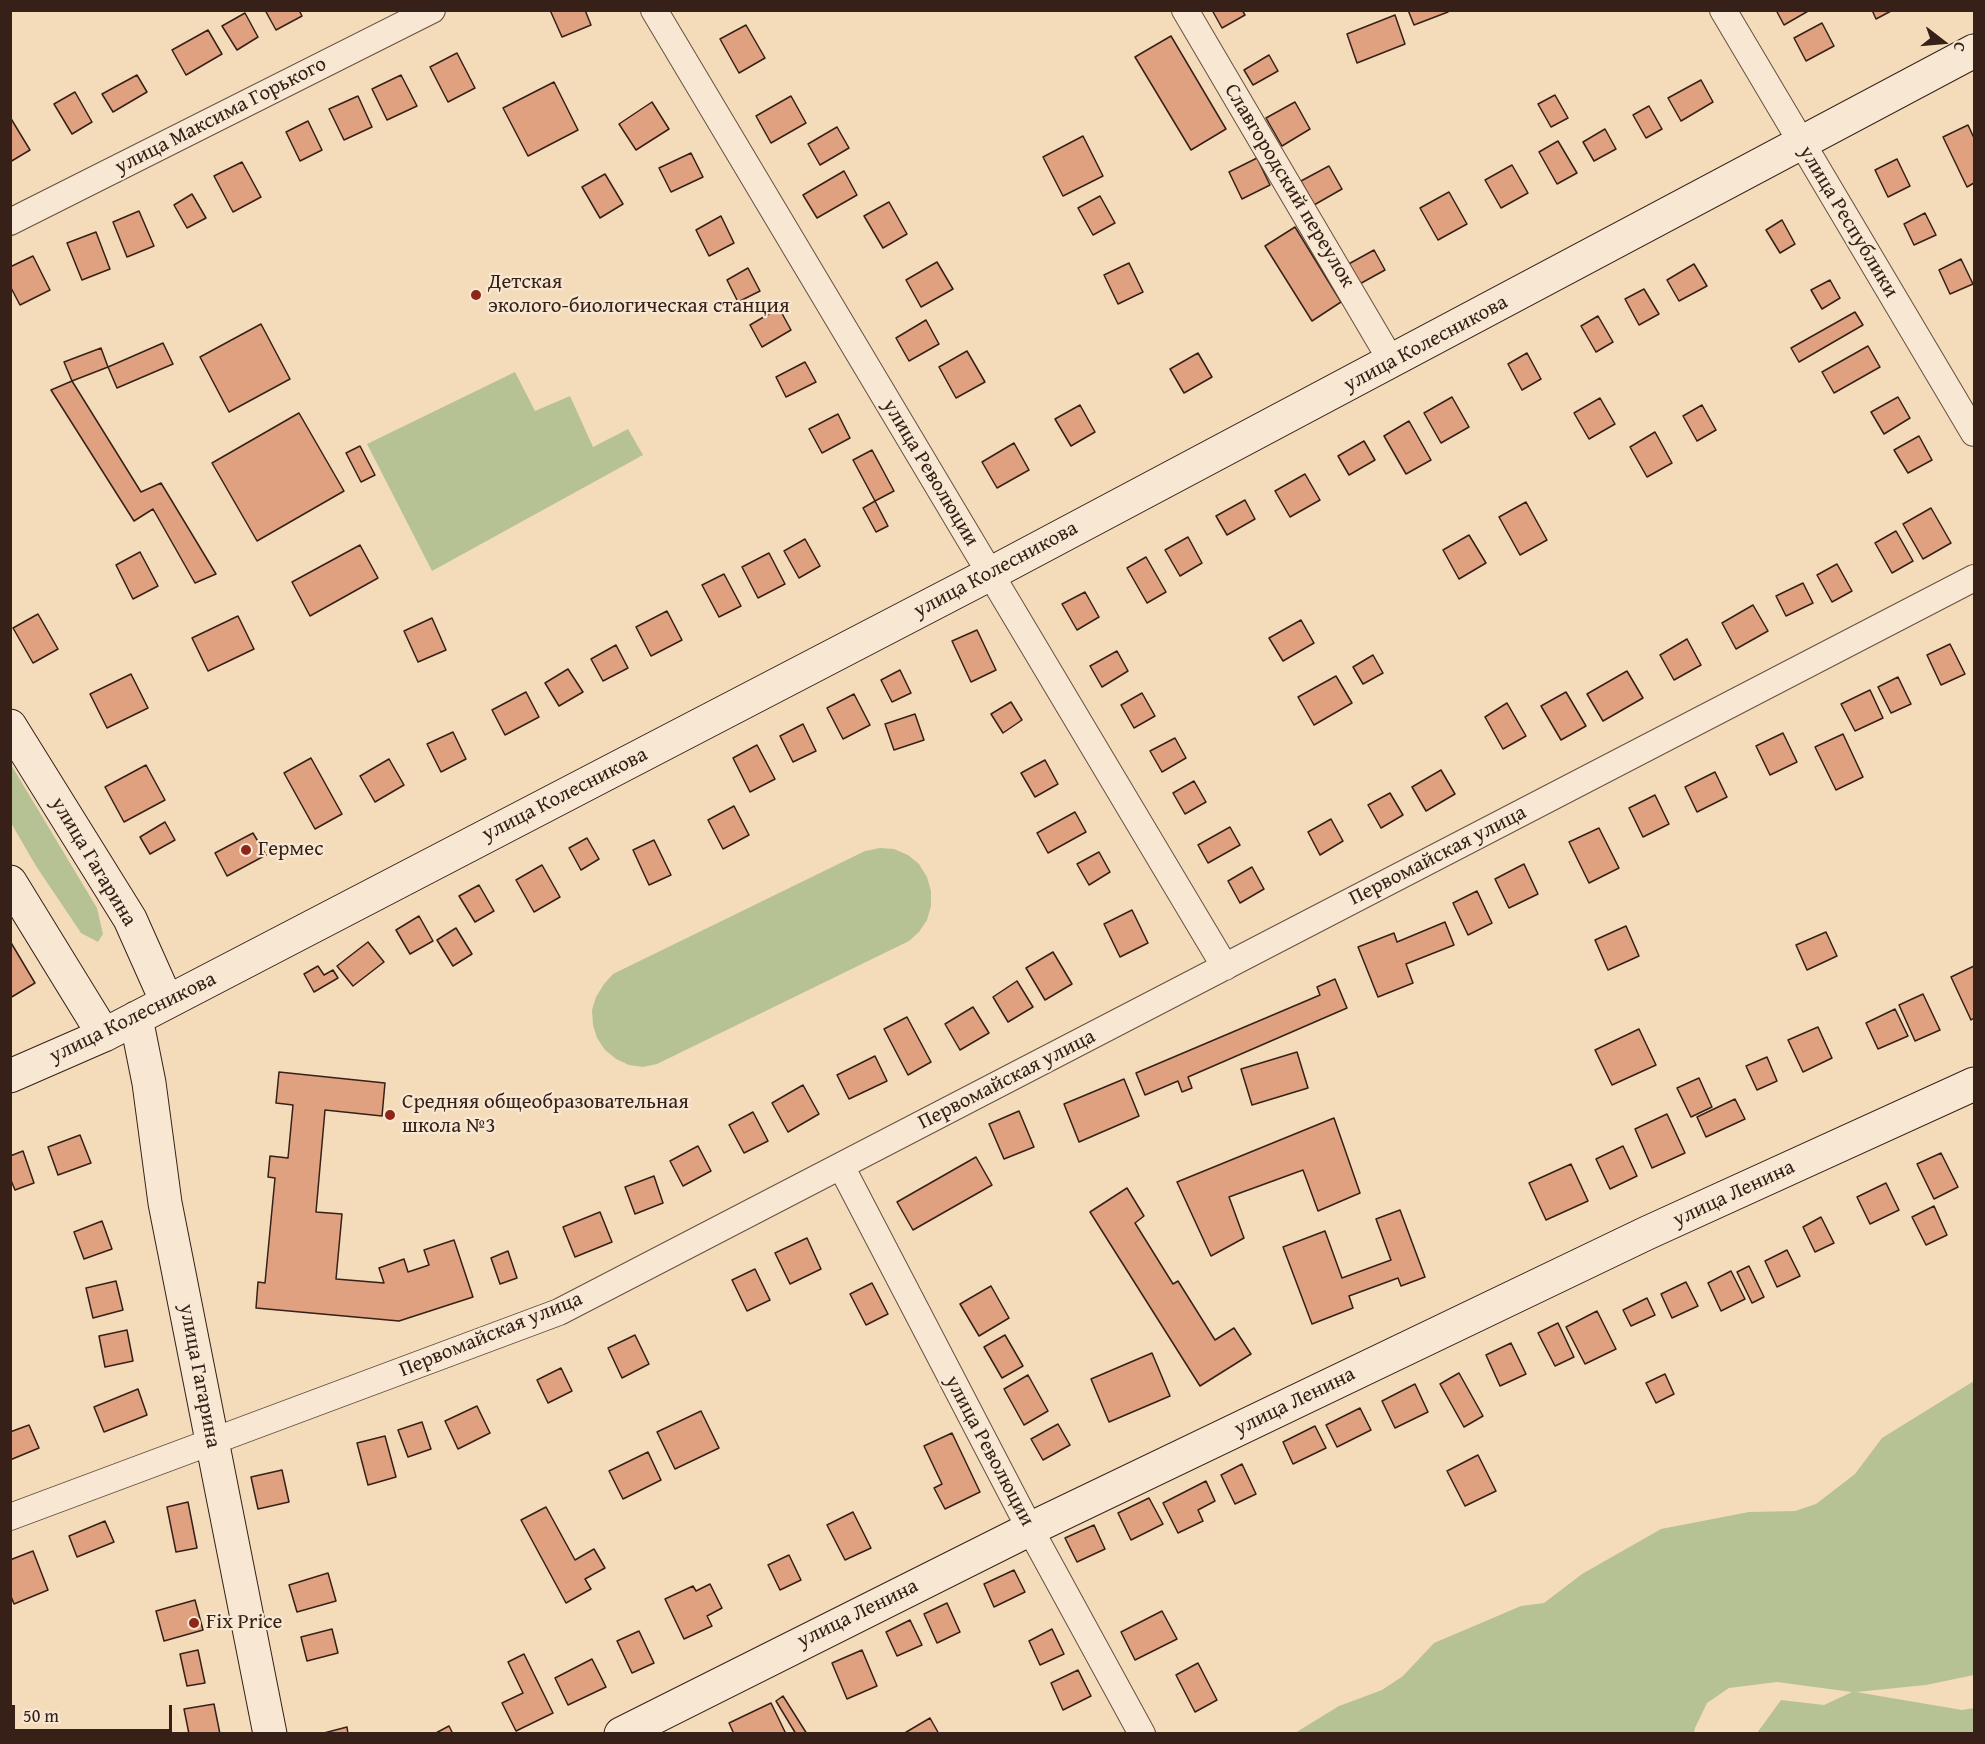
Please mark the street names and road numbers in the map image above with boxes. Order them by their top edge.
street label: улица Максима Горького [111,52,331,180]
street label: Славгородский переулок [1218,80,1360,292]
street label: улица Республики [1793,142,1903,302]
street label: улица Колесникова [1340,290,1512,398]
street label: улица Революции [876,395,984,551]
street label: улица Колесникова [910,516,1082,624]
street label: улица Колесникова [478,742,652,848]
street label: улица Гагарина [45,793,141,931]
street label: Первомайская улица [1345,800,1531,912]
street label: улица Колесникова [46,967,220,1069]
street label: Первомайская улица [914,1024,1100,1136]
street label: улица Ленина [1669,1155,1799,1233]
street label: Первомайская улица [396,1287,586,1383]
street label: улица Гагарина [173,1302,225,1450]
street label: улица Ленина [1230,1362,1360,1442]
street label: улица Революции [939,1371,1039,1531]
street label: улица Ленина [793,1574,923,1654]

